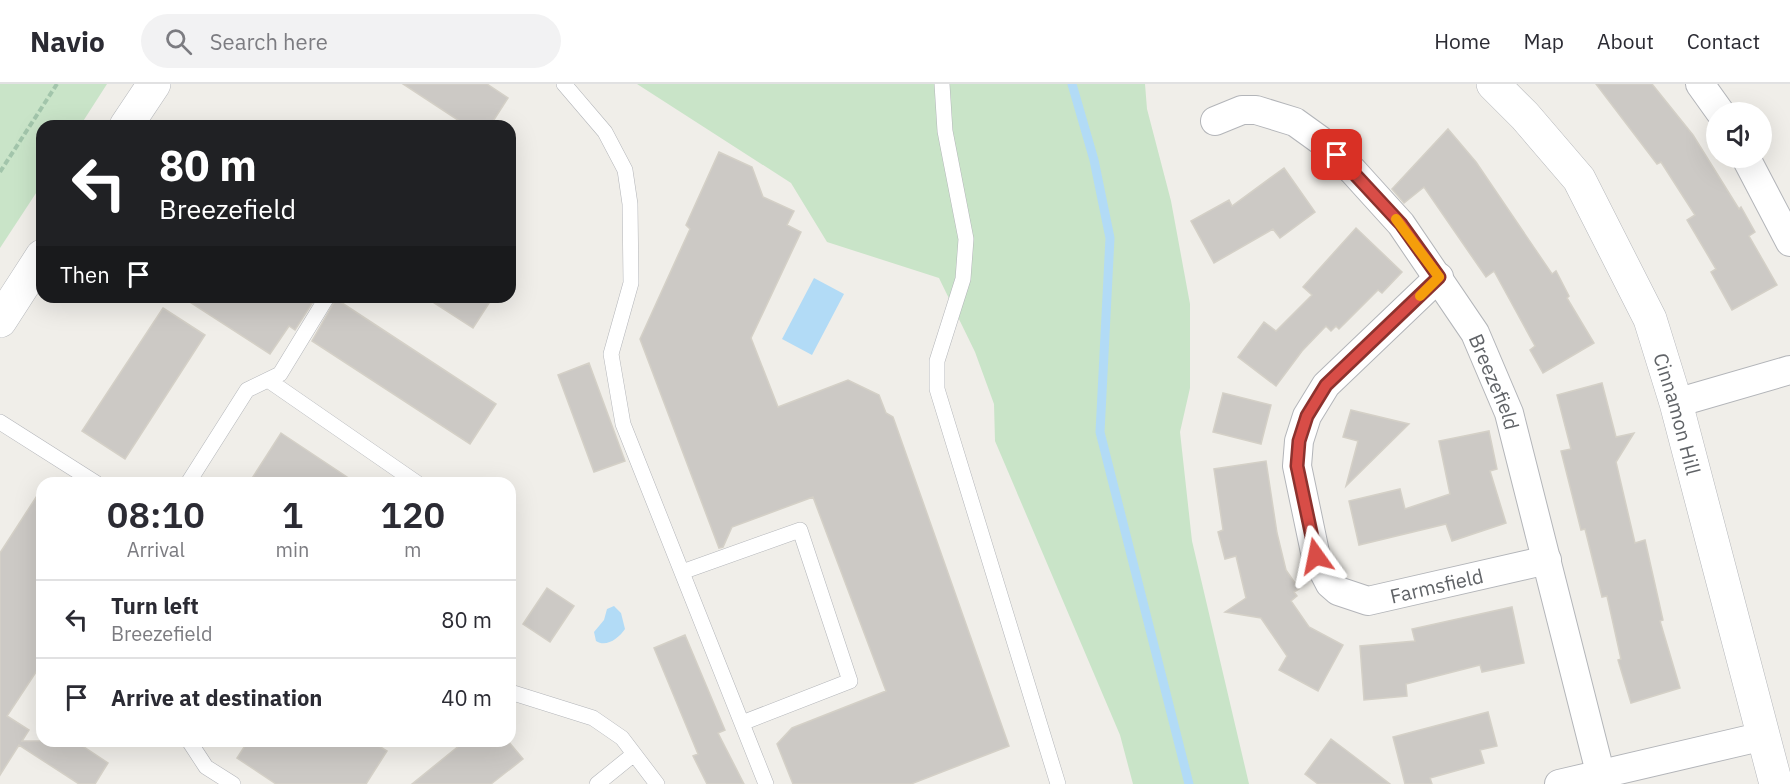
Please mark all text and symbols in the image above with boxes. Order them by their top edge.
search box [141,14,561,68]
text: Navio [30,23,105,60]
icon: search [162,25,195,58]
text: Search here [210,27,328,56]
text: Home [1434,27,1491,55]
text: Map [1524,27,1564,55]
text: About [1597,27,1654,55]
text: Contact [1687,27,1760,55]
map controls [1706,102,1772,168]
button: sound [1706,102,1772,168]
pin [1311,129,1362,180]
text: 80 m [159,138,257,193]
icon: arrive [1320,138,1353,171]
icon: left [60,144,138,222]
text: Breezefield [159,191,296,226]
icon: arrive [122,258,155,291]
text: Then [60,260,110,289]
street label: Breezefield [1463,329,1526,432]
street label: Cinnamon Hill [1648,349,1708,478]
text: 08:10 [107,491,205,538]
text: 1 [282,491,303,538]
text: 120 [380,491,445,538]
position arrow [1284,524,1348,588]
text: Arrival [127,536,185,563]
text: min [276,536,309,563]
text: m [404,536,421,563]
street label: Farmsfield [1387,562,1486,609]
text: Turn left [111,591,199,620]
icon: left [60,603,93,636]
text: 80 m [441,605,492,634]
text: Breezefield [111,620,213,647]
icon: arrive [60,681,93,714]
text: Arrive at destination [111,683,322,712]
text: 40 m [441,683,492,712]

